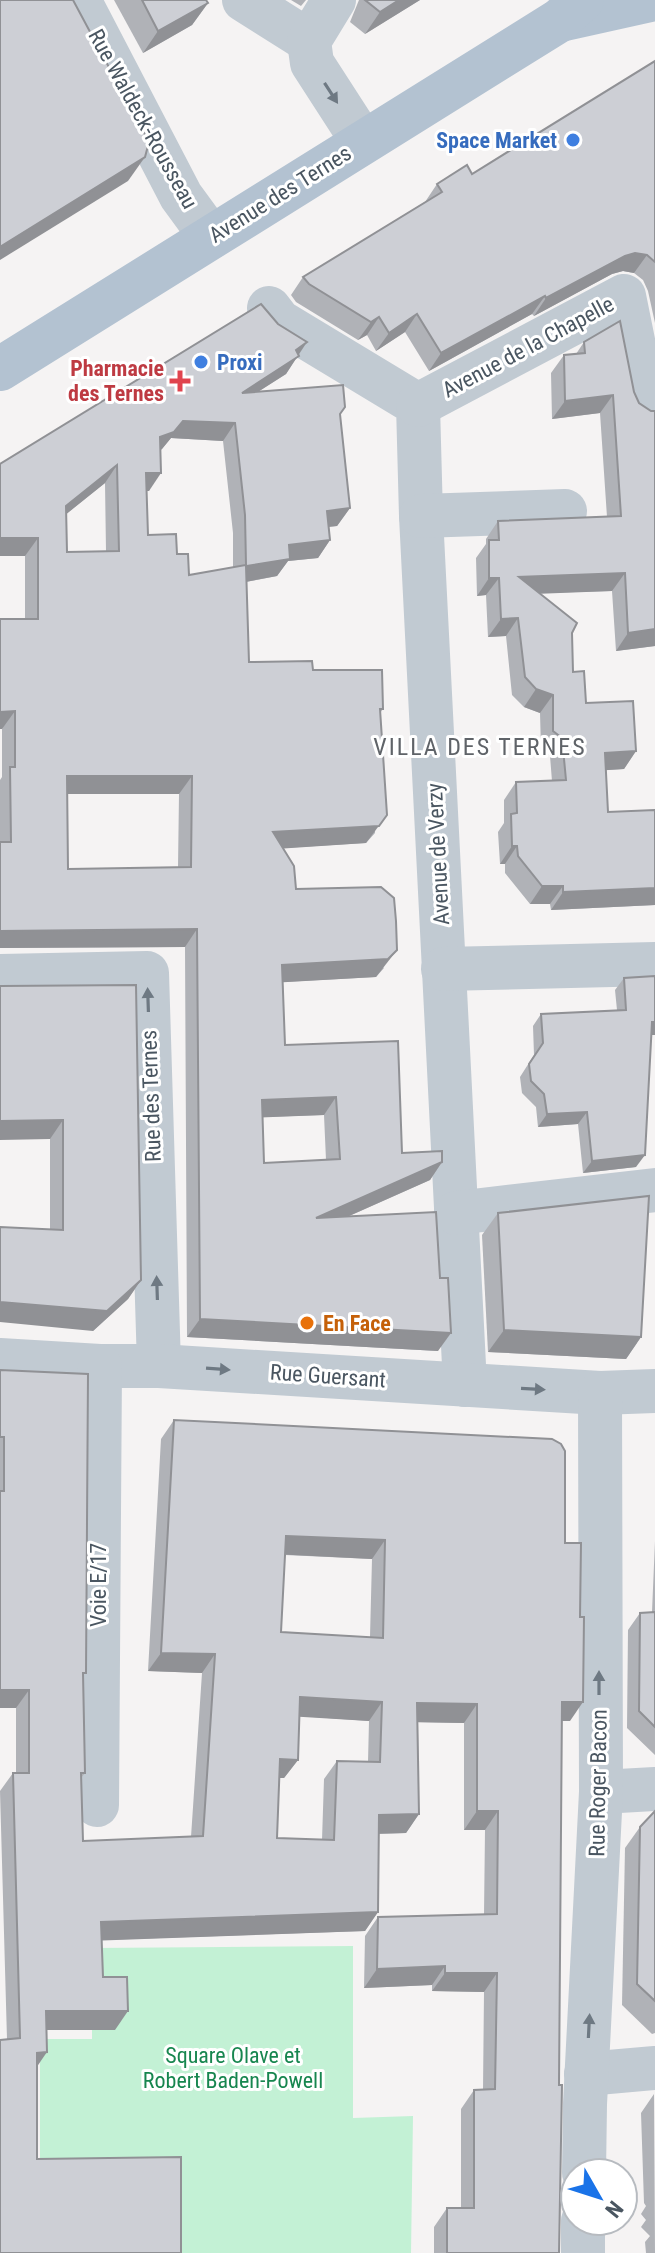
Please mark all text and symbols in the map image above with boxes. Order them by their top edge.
street label: Rue Waldeck-Rousseau [83,25,203,213]
one-way arrow [323,82,337,104]
place label: Space Market [436,128,557,153]
marker: Space Market [564,131,582,149]
street label: Avenue des Ternes [204,140,356,248]
street label: Avenue de la Chapelle [438,291,618,403]
place label: Proxi [217,350,263,375]
marker: Proxi [192,353,210,371]
place label: Pharmacie des Ternes [68,356,164,406]
marker: Pharmacie des Ternes [171,372,189,390]
district label: VILLA DES TERNES [373,733,587,761]
street label: Avenue de Verzy [422,782,454,926]
one-way arrow [141,987,154,1012]
street label: Rue des Ternes [136,1030,166,1162]
one-way arrow [150,1275,163,1300]
place label: En Face [323,1311,391,1336]
marker: En Face [298,1314,316,1332]
street label: Rue Guersant [269,1359,387,1393]
one-way arrow [206,1363,231,1376]
one-way arrow [521,1383,546,1396]
street label: Voie E/17 [86,1543,111,1627]
one-way arrow [593,1670,605,1695]
street label: Rue Roger Bacon [584,1709,612,1857]
one-way arrow [582,2013,595,2038]
park label: Square Olave et Robert Baden-Powell [143,2043,323,2093]
north arrow [559,2157,639,2237]
text: N [600,2196,628,2222]

